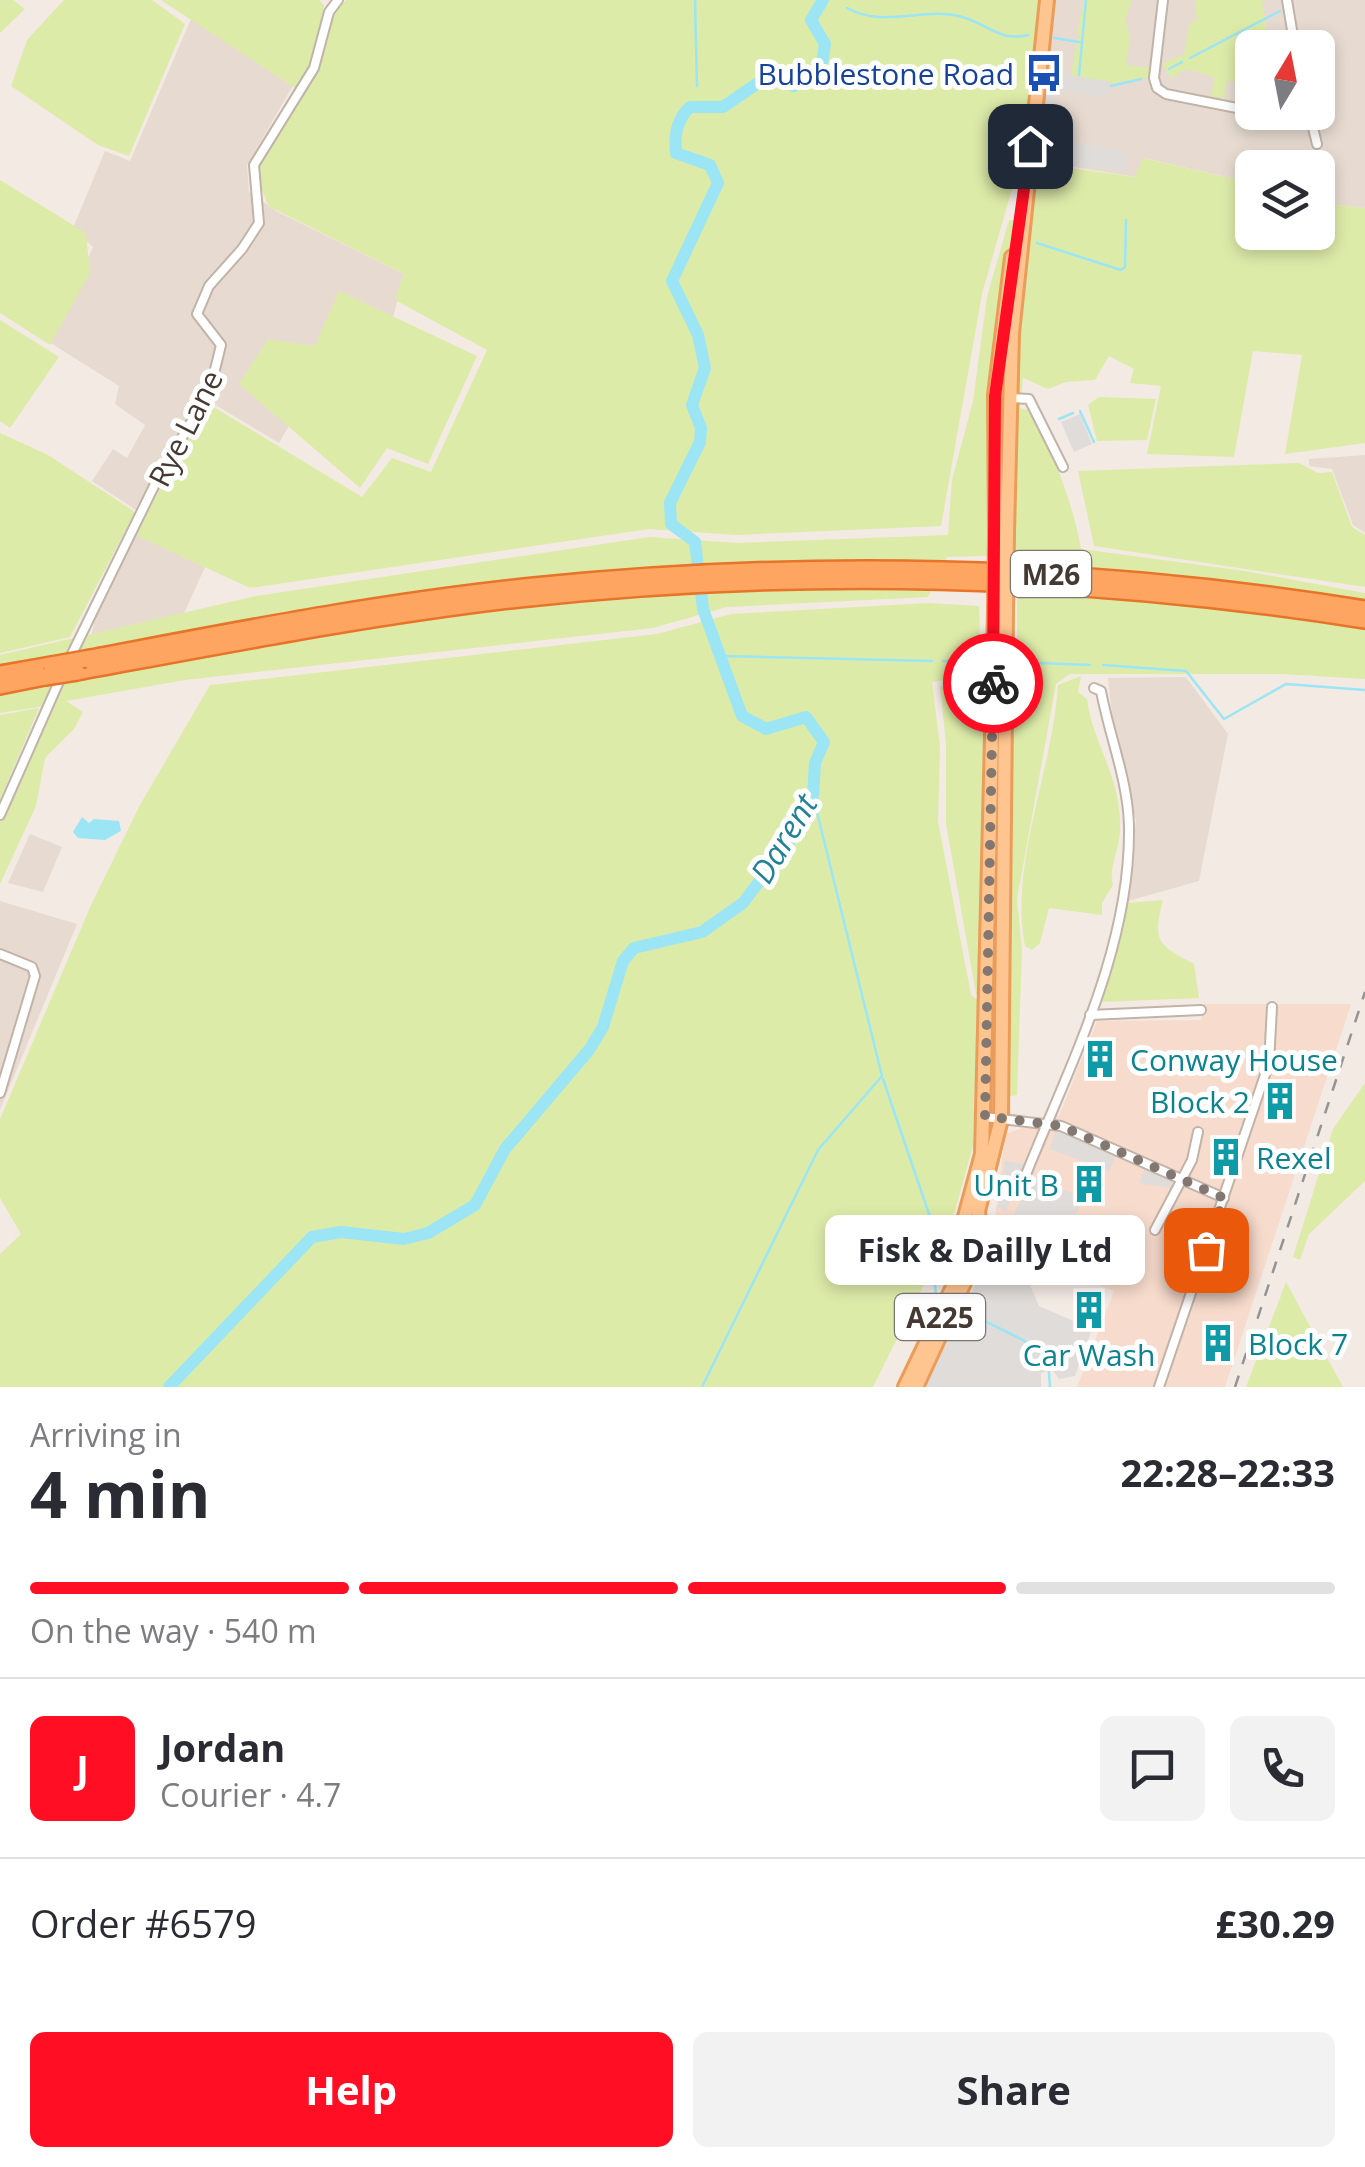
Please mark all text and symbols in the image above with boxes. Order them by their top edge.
north arrow [1235,30,1335,130]
map controls [1235,30,1335,250]
bus stop icon: Bubblestone Road [1023,52,1065,94]
place label: Bubblestone Road [757,53,1014,94]
pin [988,104,1073,189]
icon: home [1003,119,1058,174]
button: layers [1235,150,1335,250]
street label: Rye Lane [138,363,232,493]
road number: M26 [1011,551,1091,597]
courier [943,633,1043,733]
icon: bike [966,656,1021,711]
water label: Darent [740,784,827,891]
building icon: Conway House [1079,1038,1121,1080]
place label: Conway House [1130,1039,1338,1080]
building icon: Block 2 [1259,1080,1301,1122]
place label: Block 2 [1150,1081,1250,1122]
building icon: Rexel [1205,1136,1247,1178]
place label: Rexel [1256,1137,1331,1178]
building icon: Unit B [1068,1163,1110,1205]
place label: Unit B [973,1164,1059,1205]
pin [1164,1208,1249,1293]
callout: Fisk & Dailly Ltd [826,1215,1146,1285]
icon: bag [1179,1223,1234,1278]
text: Fisk & Dailly Ltd [858,1228,1112,1271]
building icon: Car Wash [1068,1289,1110,1331]
road number: A225 [895,1294,985,1340]
building icon: Block 7 [1197,1322,1239,1364]
place label: Block 7 [1248,1323,1348,1364]
place label: Car Wash [1023,1334,1155,1375]
text: Arriving in [30,1413,182,1456]
text: 22:28–22:33 [1121,1446,1335,1498]
text: 4 min [30,1449,210,1537]
text: On the way · 540 m [30,1609,317,1652]
button: chat [1100,1716,1205,1821]
button: phone [1230,1716,1335,1821]
text: Jordan [160,1721,285,1773]
text: J [76,1742,89,1794]
text: Courier · 4.7 [160,1773,341,1816]
text: Order #6579 [30,1897,257,1949]
text: £30.29 [1216,1897,1335,1949]
button: Help [30,2032,673,2147]
button: Share [693,2032,1335,2147]

